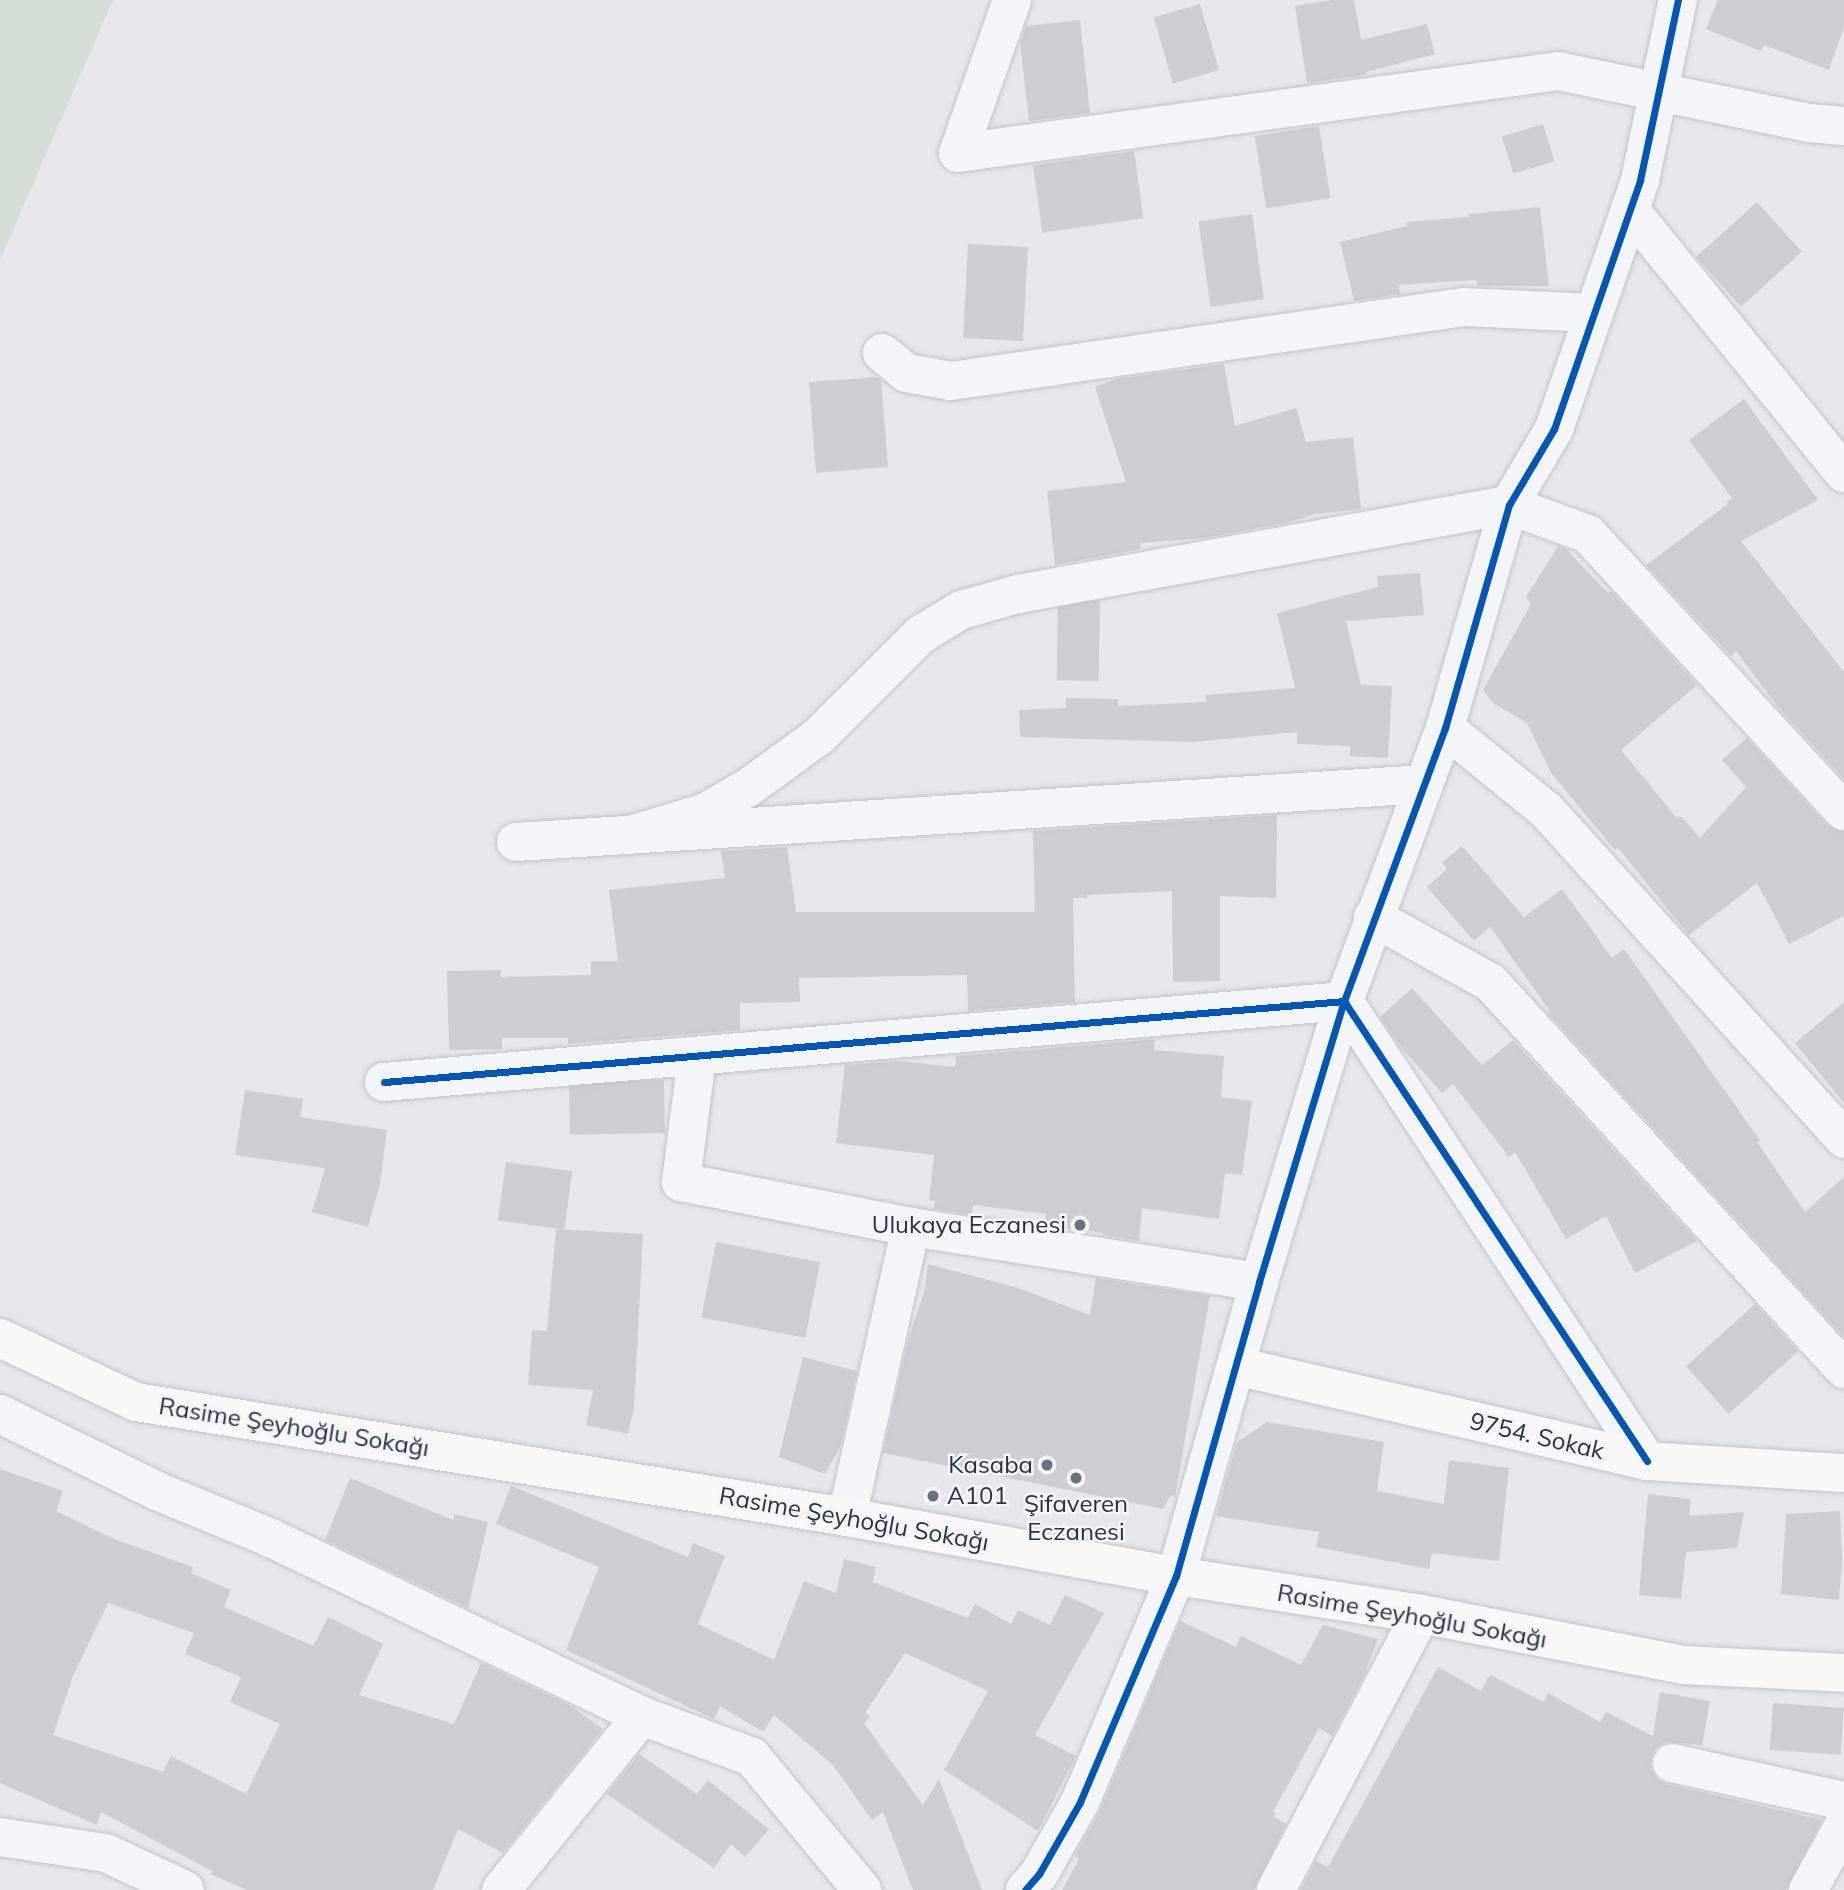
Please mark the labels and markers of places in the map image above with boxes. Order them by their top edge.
place label: Ulukaya Eczanesi [872,1211,1066,1239]
marker: Ulukaya Eczanesi [1072,1217,1088,1233]
place label: Kasaba [948,1451,1033,1479]
marker: Kasaba [1039,1457,1055,1473]
marker: Şifaveren Eczanesi [1068,1470,1084,1486]
place label: A101 [947,1482,1008,1510]
marker: A101 [925,1488,941,1504]
place label: Şifaveren Eczanesi [1024,1490,1128,1546]

